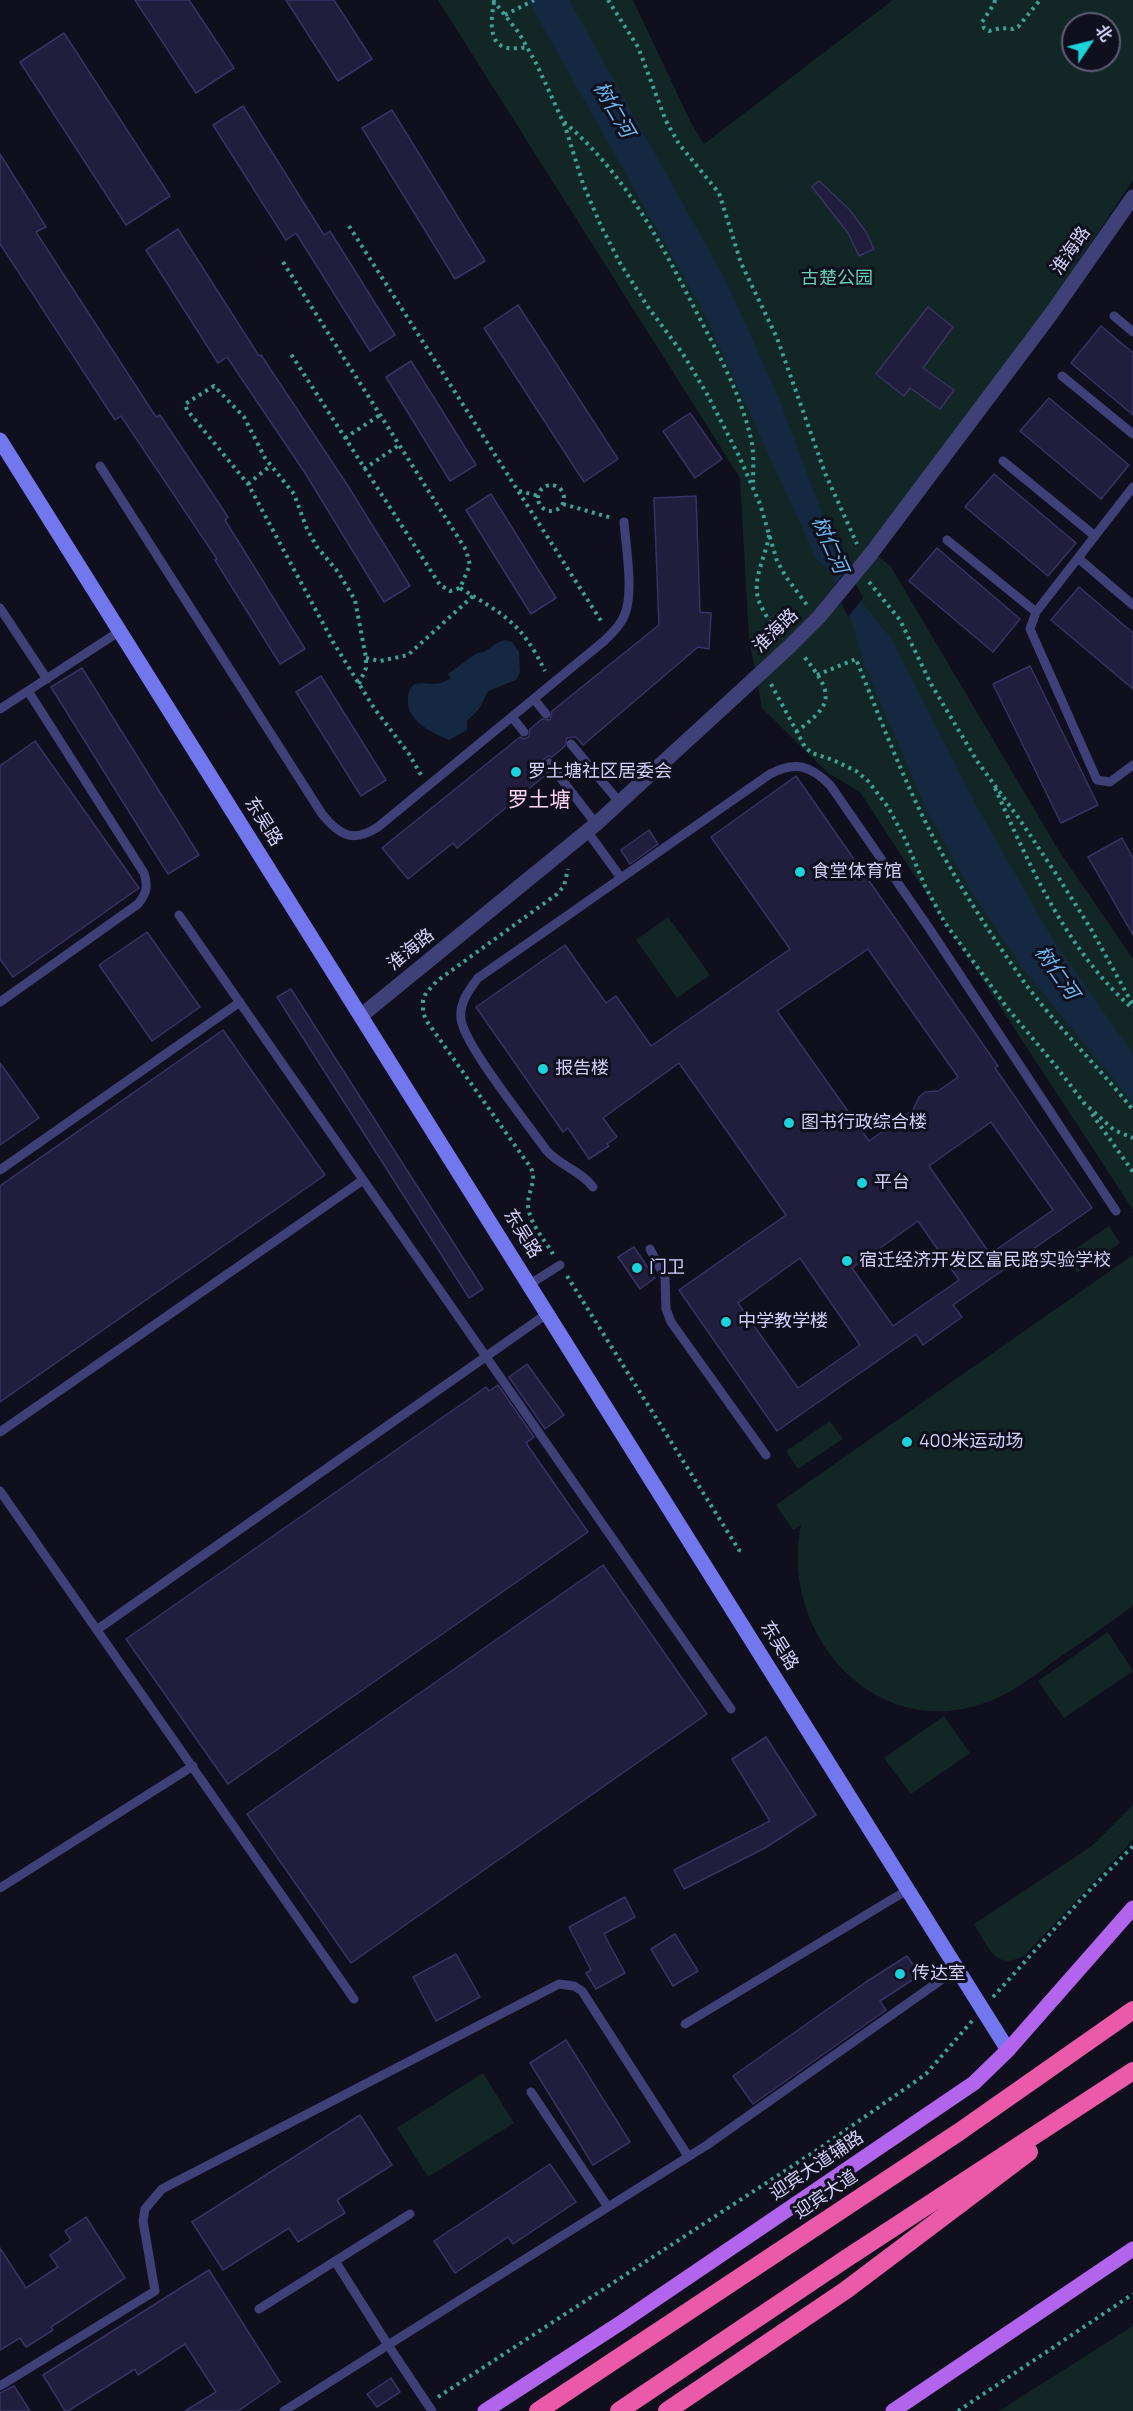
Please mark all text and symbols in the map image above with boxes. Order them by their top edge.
north arrow [1061,12,1121,72]
text: 北 [1090,20,1118,46]
water label: 树仁河 [588,78,638,142]
street label: 淮海路 [1047,223,1095,279]
park label: 古楚公园 [801,268,873,290]
water label: 树仁河 [806,513,852,577]
street label: 淮海路 [749,604,803,658]
place label: 罗土塘社区居委会 [528,761,672,783]
marker: 罗土塘社区居委会 [509,765,523,779]
district label: 罗土塘 [508,788,570,814]
street label: 东吴路 [240,793,286,851]
place label: 食堂体育馆 [812,861,902,883]
marker: 食堂体育馆 [793,865,807,879]
street label: 淮海路 [383,925,439,975]
water label: 树仁河 [1029,942,1083,1004]
place label: 报告楼 [555,1058,609,1080]
marker: 报告楼 [536,1062,550,1076]
place label: 图书行政综合楼 [801,1112,927,1134]
marker: 图书行政综合楼 [782,1116,796,1130]
place label: 平台 [874,1172,910,1194]
marker: 平台 [855,1176,869,1190]
street label: 东吴路 [499,1205,545,1263]
place label: 宿迁经济开发区富民路实验学校 [859,1250,1111,1272]
marker: 宿迁经济开发区富民路实验学校 [840,1254,854,1268]
place label: 门卫 [649,1257,685,1279]
marker: 门卫 [630,1261,644,1275]
place label: 中学教学楼 [738,1311,828,1333]
marker: 中学教学楼 [719,1315,733,1329]
place label: 400米运动场 [919,1431,1024,1453]
marker: 400米运动场 [900,1435,914,1449]
street label: 东吴路 [756,1617,802,1675]
place label: 传达室 [912,1963,966,1985]
marker: 传达室 [893,1967,907,1981]
street label: 迎宾大道辅路 [766,2127,868,2205]
street label: 迎宾大道 [790,2166,862,2224]

